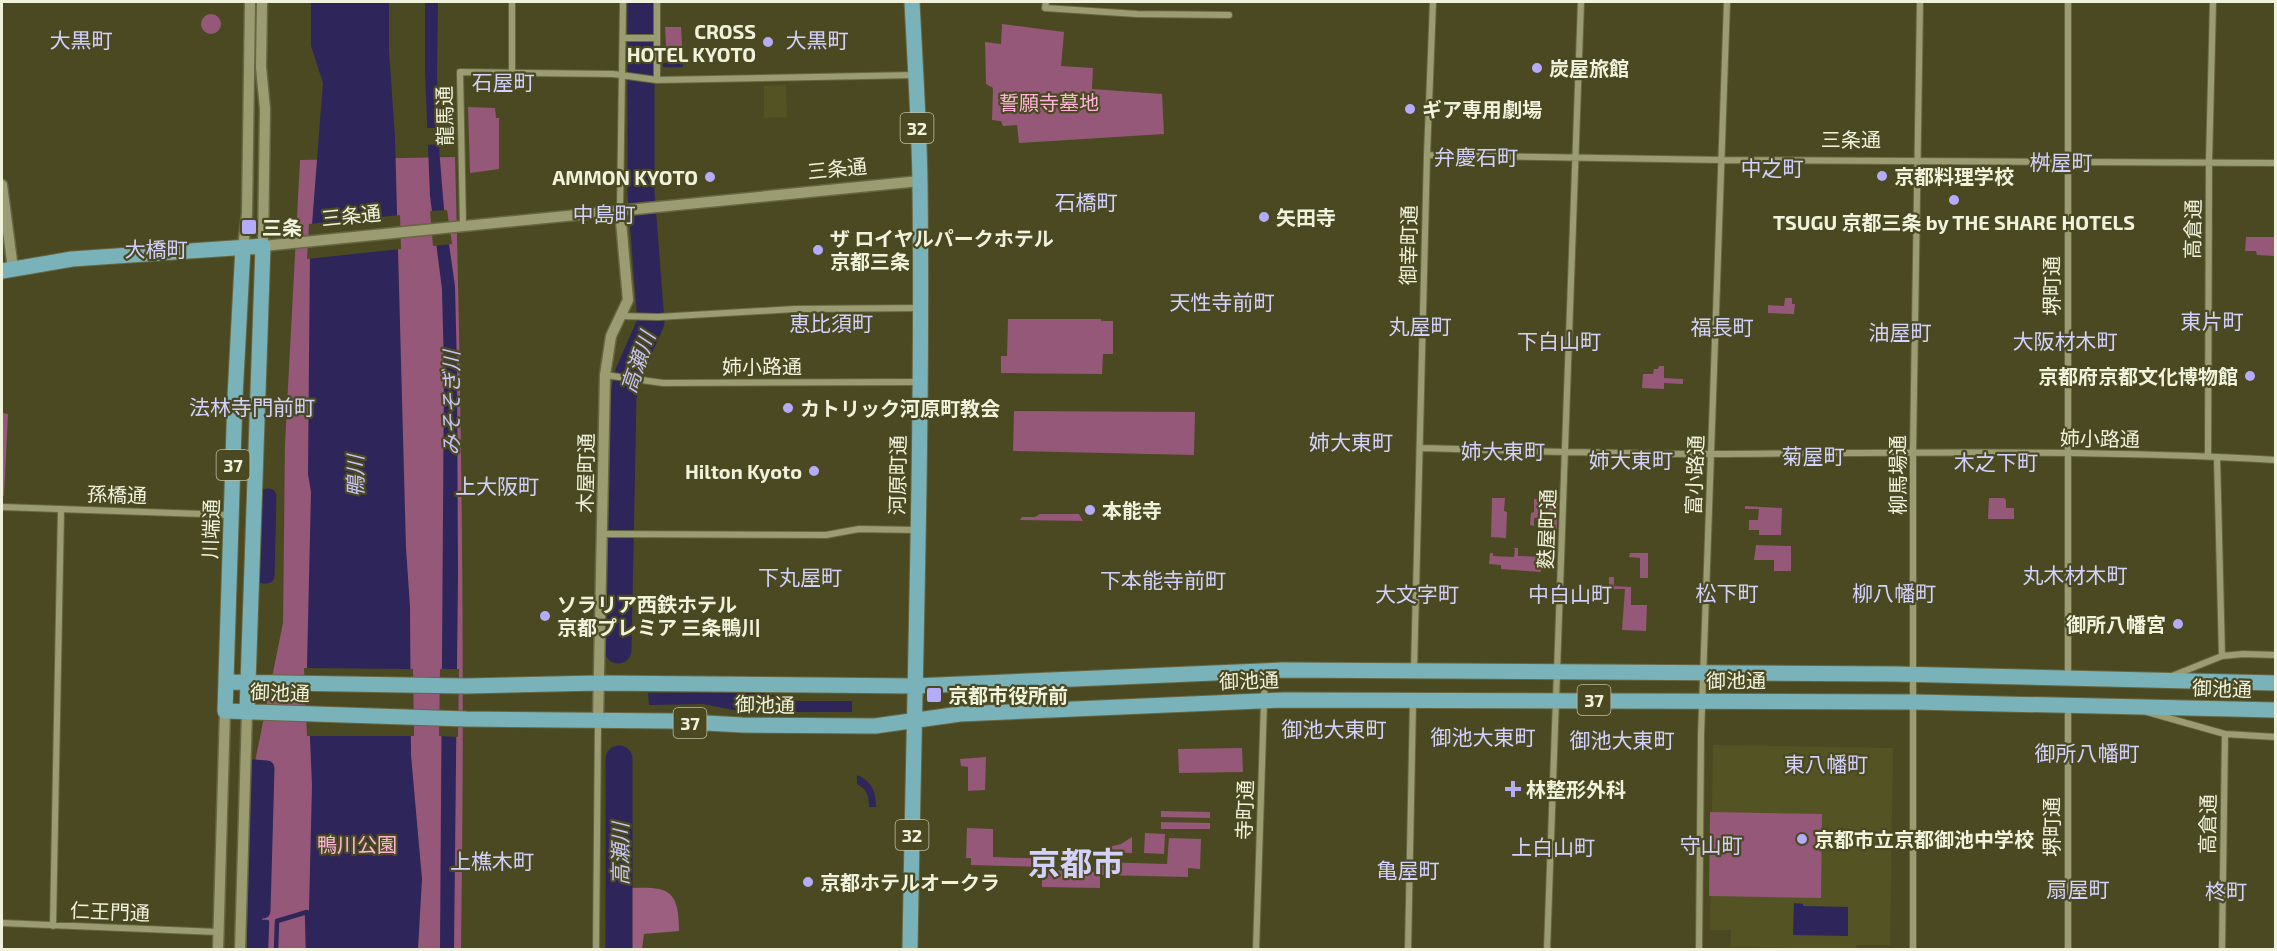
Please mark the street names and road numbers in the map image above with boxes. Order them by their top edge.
street label: 龍馬通 [431,86,457,146]
road number: 32 [900,113,934,143]
street label: 三条通 [1821,127,1881,151]
street label: 三条通 [806,153,868,183]
street label: 高倉通 [2179,199,2205,259]
street label: 三条通 [320,200,382,230]
street label: 御幸町通 [1395,205,1421,285]
street label: 堺町通 [2039,256,2063,316]
street label: 姉小路通 [722,354,802,378]
street label: 姉小路通 [2060,425,2140,451]
street label: 木屋町通 [572,433,598,513]
street label: 河原町通 [884,435,910,515]
street label: 富小路通 [1681,435,1707,515]
street label: 柳馬場通 [1885,435,1909,515]
road number: 37 [216,450,250,480]
street label: 孫橋通 [87,481,147,507]
street label: 麩屋町通 [1533,489,1559,569]
street label: 川端通 [197,499,223,559]
street label: 御池通 [1219,667,1279,693]
street label: 御池通 [1706,668,1766,692]
street label: 御池通 [2192,675,2252,701]
street label: 御池通 [250,679,310,705]
road number: 37 [1578,685,1610,715]
street label: 御池通 [735,691,795,717]
road number: 37 [674,708,706,738]
street label: 寺町通 [1231,780,1257,840]
street label: 高倉通 [2194,794,2220,854]
street label: 堺町通 [2039,797,2063,857]
road number: 32 [896,820,928,850]
street label: 仁王門通 [70,898,150,924]

